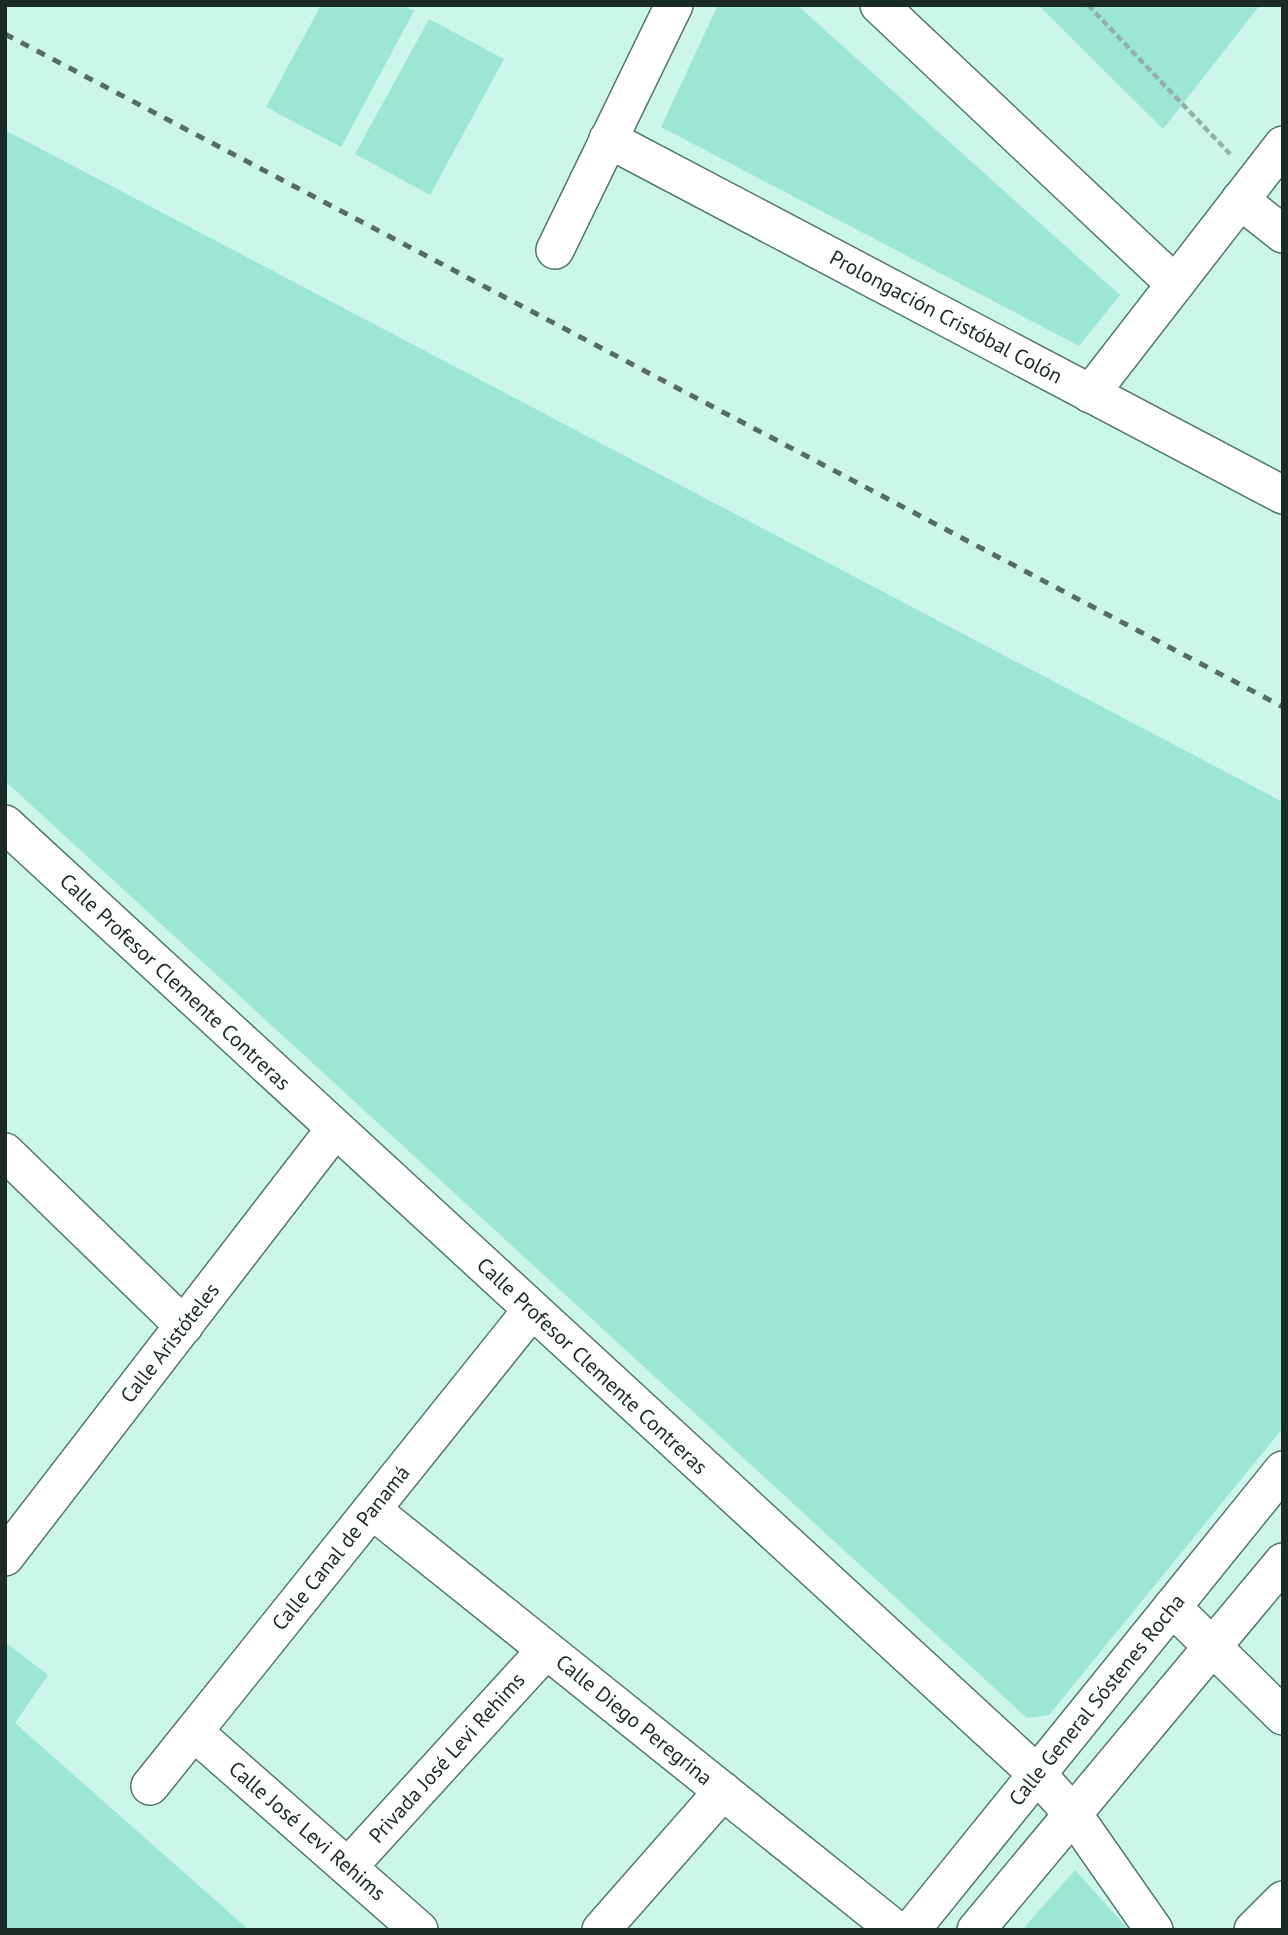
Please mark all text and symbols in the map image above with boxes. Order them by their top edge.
street label: Prolongación Cristóbal Colón [825,244,1067,389]
street label: Calle Profesor Clemente Contreras [54,867,297,1096]
street label: Calle Profesor Clemente Contreras [471,1251,714,1480]
street label: Calle Aristóteles [114,1277,225,1408]
street label: Calle Canal de Panamá [266,1460,416,1636]
street label: Calle General Sóstenes Rocha [1003,1588,1191,1811]
street label: Calle Diego Peregrina [551,1648,718,1791]
street label: Privada José Levi Rehims [363,1667,530,1849]
street label: Calle José Levi Rehims [223,1755,391,1906]

